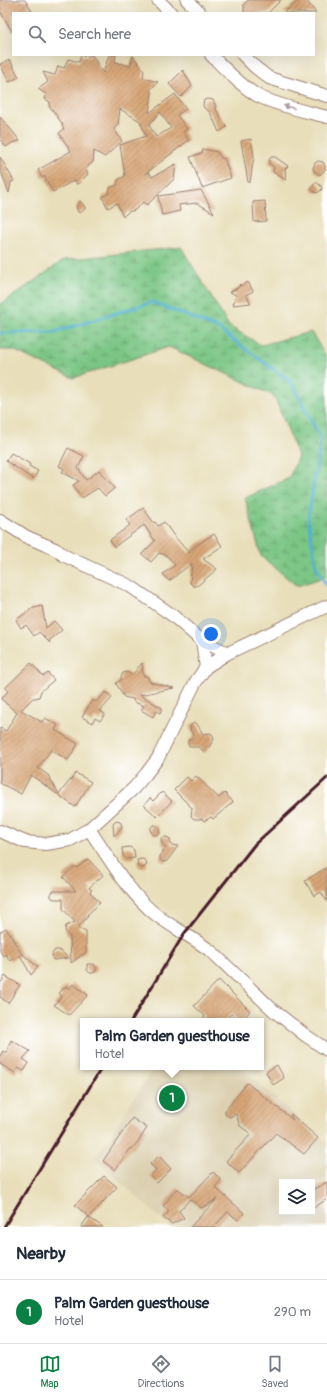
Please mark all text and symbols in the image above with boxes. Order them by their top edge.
search box [12,12,315,56]
icon: search [26,23,48,45]
text: Search here [58,25,131,44]
one-way arrow [283,104,295,110]
your location [201,624,221,644]
popup [80,1018,264,1070]
text: Palm Garden guesthouse [94,1027,250,1046]
text: Hotel [94,1046,124,1062]
pin: 1 [159,1083,185,1113]
map controls [279,1179,315,1215]
button: layers [279,1179,315,1215]
text: Nearby [16,1243,65,1264]
text: Palm Garden guesthouse [54,1294,209,1313]
text: 1 [26,1304,32,1320]
text: 290 m [274,1304,311,1320]
text: Hotel [54,1313,84,1329]
tab: Map [39,1353,61,1390]
tab: Directions [138,1353,184,1390]
tab: Saved [261,1353,288,1390]

